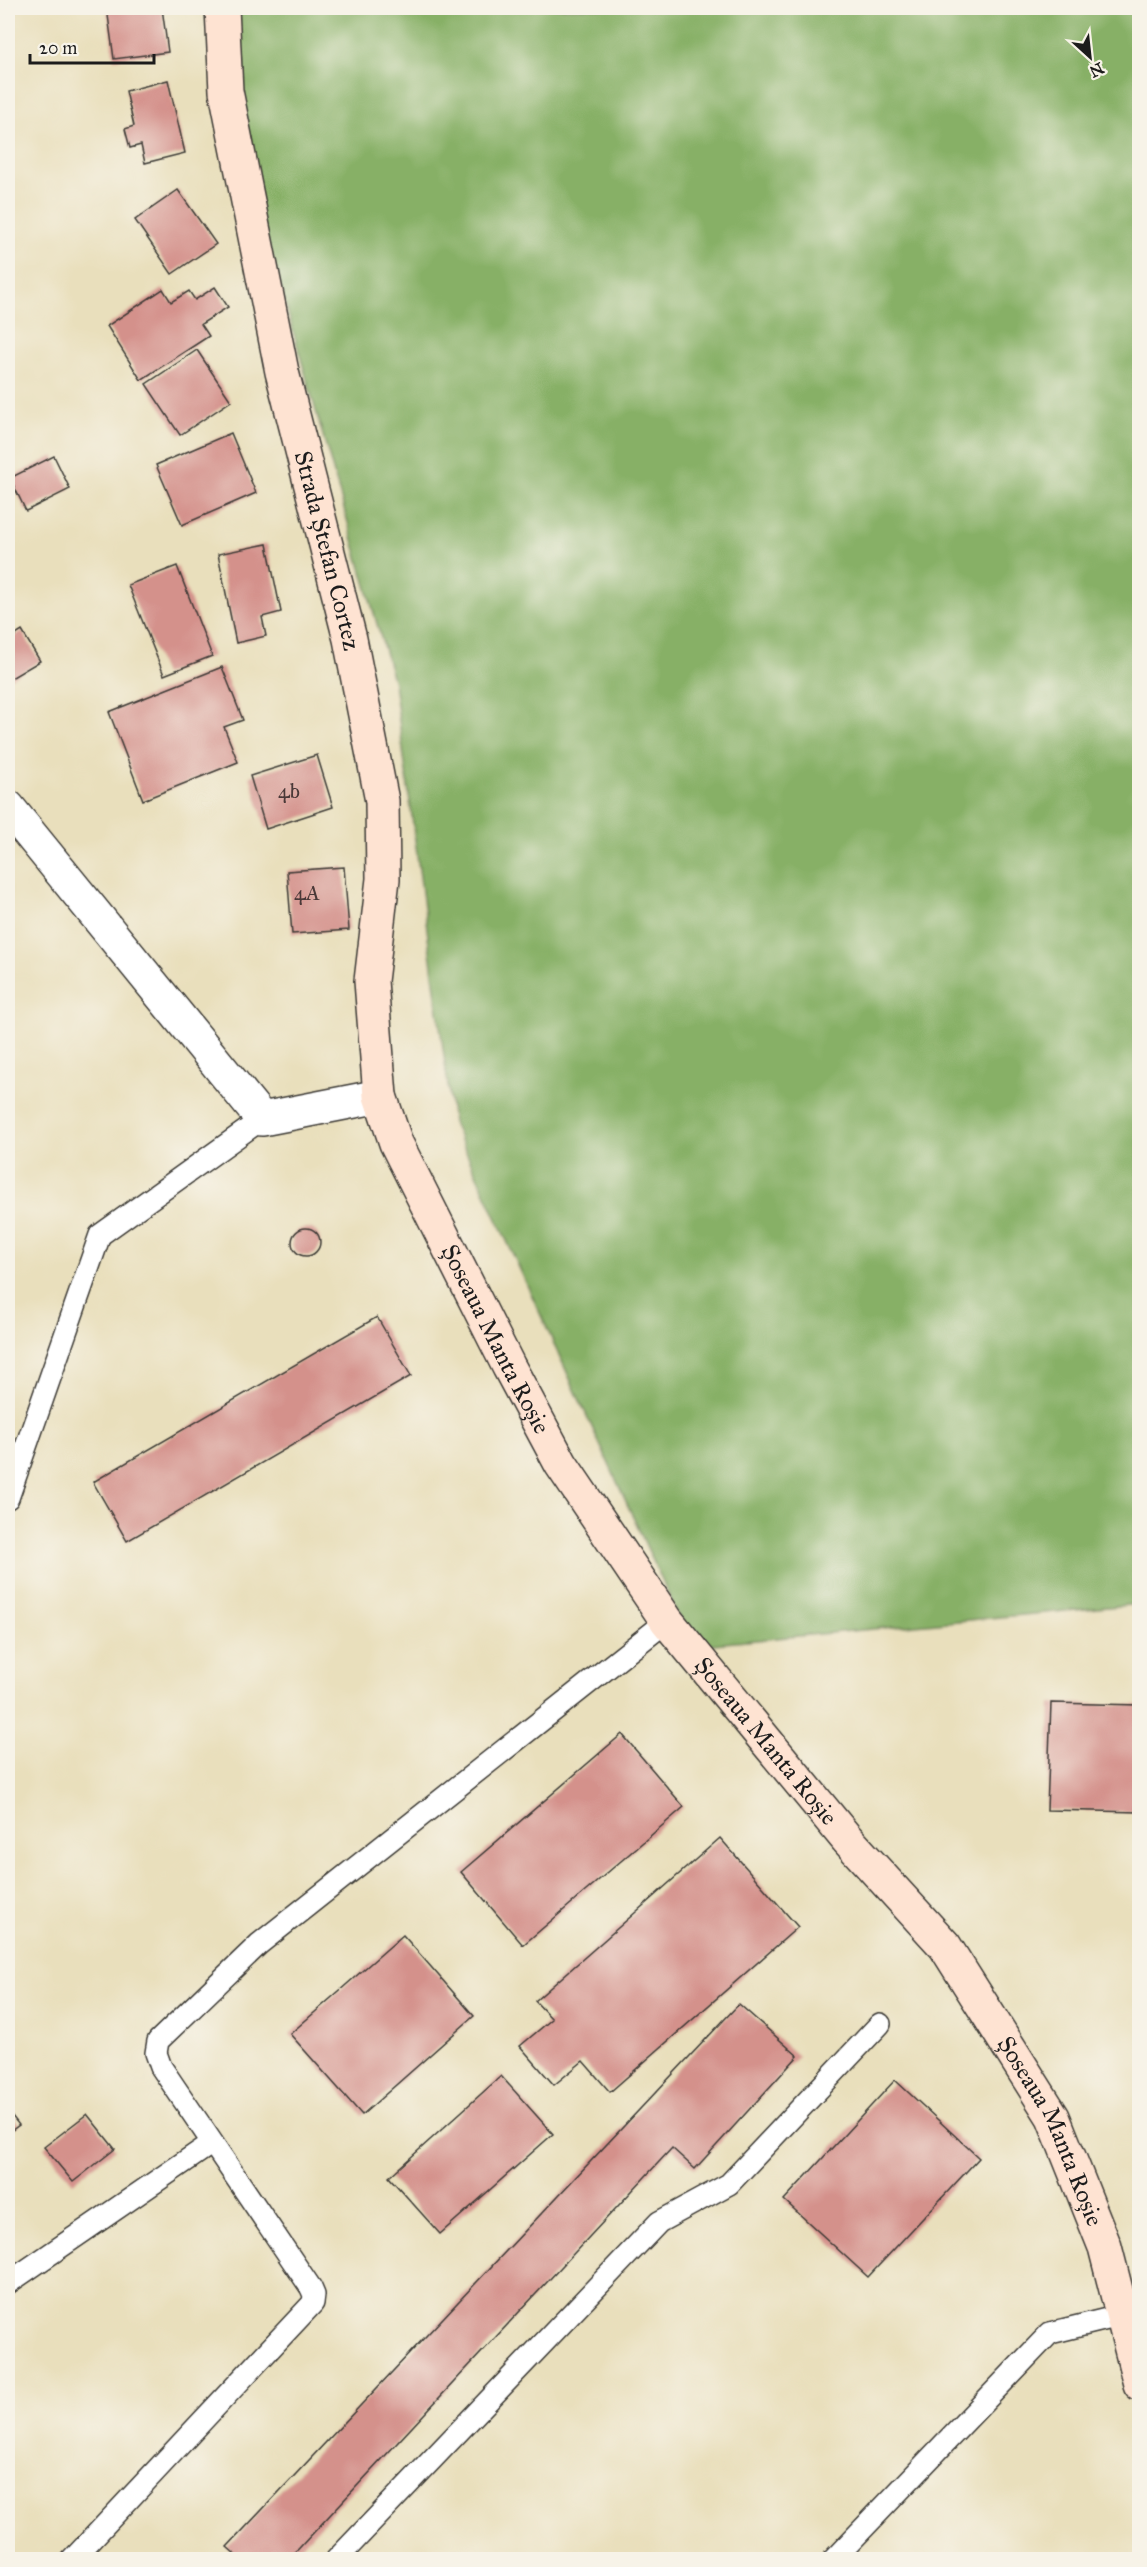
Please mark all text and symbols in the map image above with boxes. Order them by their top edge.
scale bar [30,27,154,65]
north arrow [1060,27,1120,87]
text: 20 m [39,37,77,59]
text: N [1086,58,1107,82]
street label: Strada Ștefan Cortez [288,448,367,653]
house number: 4b [278,778,300,804]
house number: 4A [294,880,320,906]
street label: Șoseaua Manta Roșie [435,1239,557,1439]
street label: Șoseaua Manta Roșie [688,1651,844,1831]
street label: Șoseaua Manta Roșie [991,2030,1110,2230]

